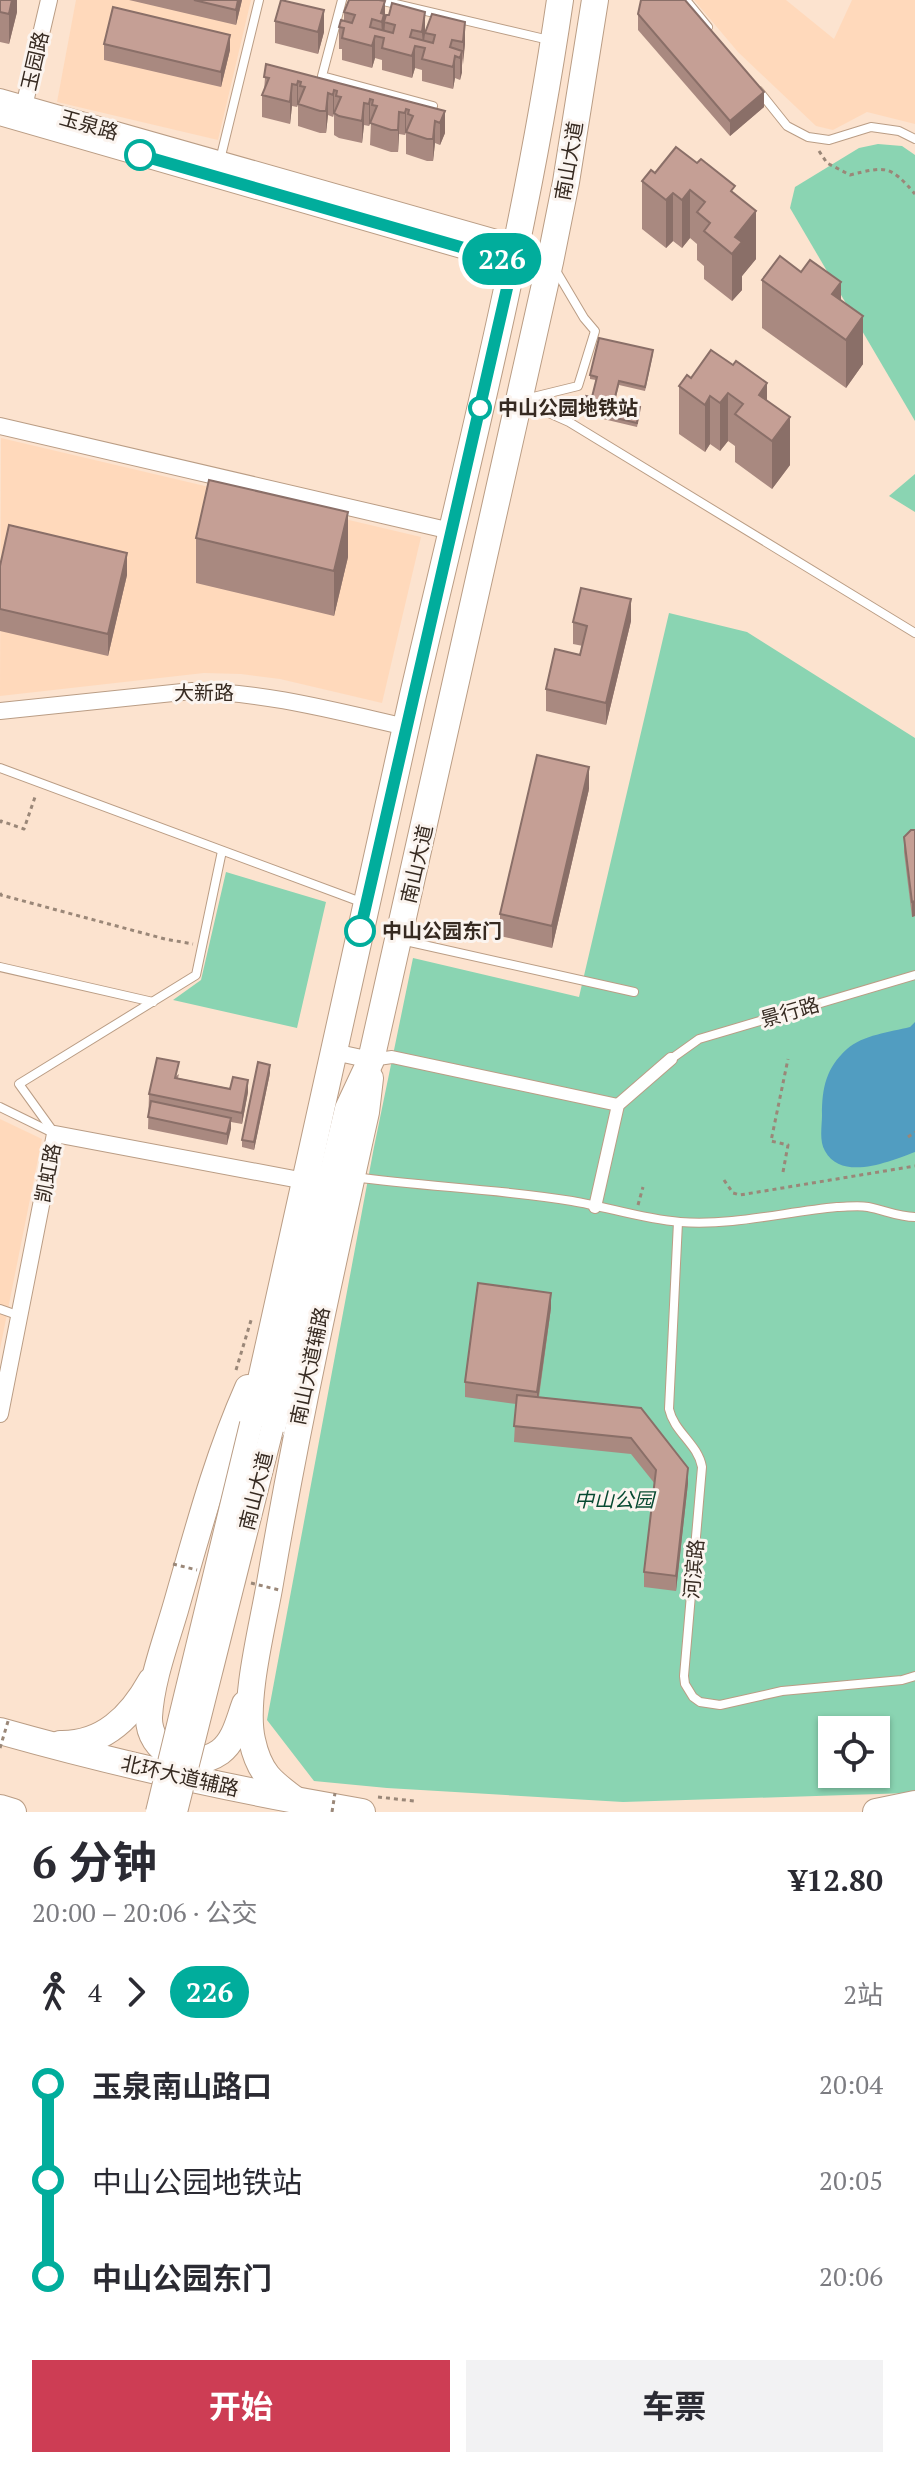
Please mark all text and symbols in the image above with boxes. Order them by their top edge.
street label: 玉园路 [15,29,54,93]
street label: 玉泉路 [57,103,122,146]
street label: 南山大道 [548,119,589,203]
unlabelled marker [125,140,155,170]
line badge: 226 [456,233,548,285]
text: 226 [478,240,526,277]
place label: 中山公园地铁站 [498,394,638,421]
marker: 中山公园地铁站 [469,397,491,419]
street label: 大新路 [174,679,234,706]
street label: 南山大道 [394,822,439,906]
marker: 中山公园东门 [345,916,375,946]
place label: 中山公园东门 [382,917,502,944]
street label: 景行路 [757,990,822,1033]
street label: 凯虹路 [29,1141,66,1205]
street label: 南山大道辅路 [284,1304,335,1427]
street label: 南山大道 [233,1449,278,1533]
park label: 中山公园 [574,1486,657,1513]
street label: 河滨路 [677,1538,710,1600]
map controls [818,1716,890,1788]
button: locate [818,1716,890,1788]
street label: 北环大道辅路 [119,1749,242,1802]
text: 6 分钟 [32,1832,157,1891]
text: ¥12.80 [789,1860,883,1900]
text: 20:00 – 20:06 · 公交 [32,1895,258,1929]
icon: walk [32,1970,76,2014]
icon: forward [114,1970,158,2014]
text: 226 [186,1973,233,2010]
text: 4 [88,1975,102,2009]
text: 2站 [843,1977,883,2011]
text: 玉泉南山路口 [92,2066,272,2106]
text: 20:04 [819,2067,883,2101]
text: 中山公园地铁站 [92,2162,302,2202]
text: 20:05 [819,2163,883,2197]
text: 中山公园东门 [92,2258,272,2298]
text: 20:06 [819,2259,883,2293]
button: 开始 [32,2360,450,2452]
button: 车票 [466,2360,883,2452]

